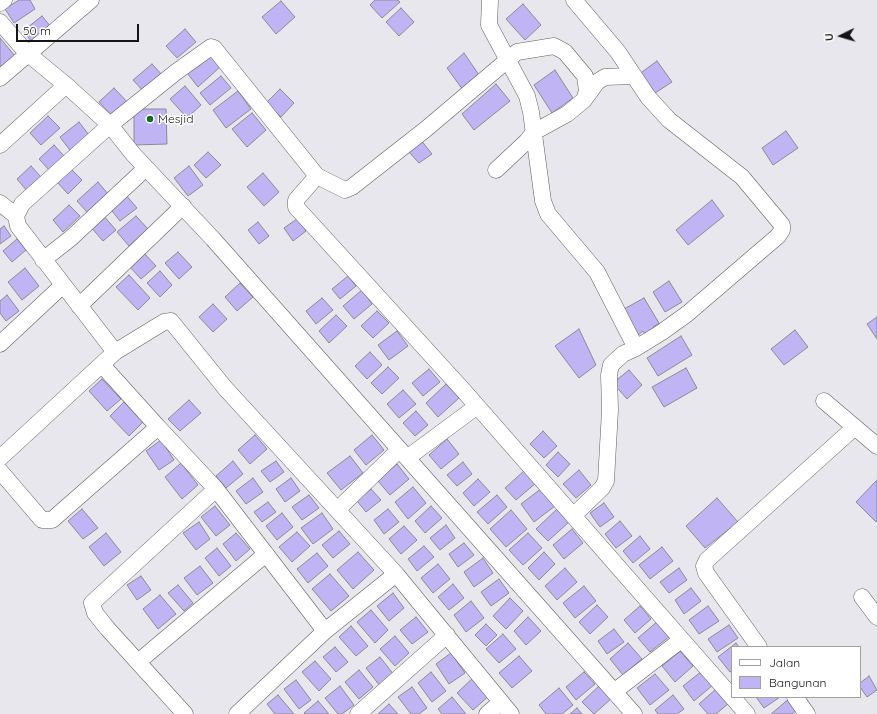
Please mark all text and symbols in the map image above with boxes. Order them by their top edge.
scale bar [18,16,141,42]
north arrow [821,16,861,56]
text: 50 m [23,23,51,38]
text: U [822,33,836,42]
place label: Mesjid [158,112,193,126]
marker: Mesjid [145,114,155,124]
legend [731,646,861,698]
text: Jalan [769,655,800,670]
text: Bangunan [769,675,826,690]

